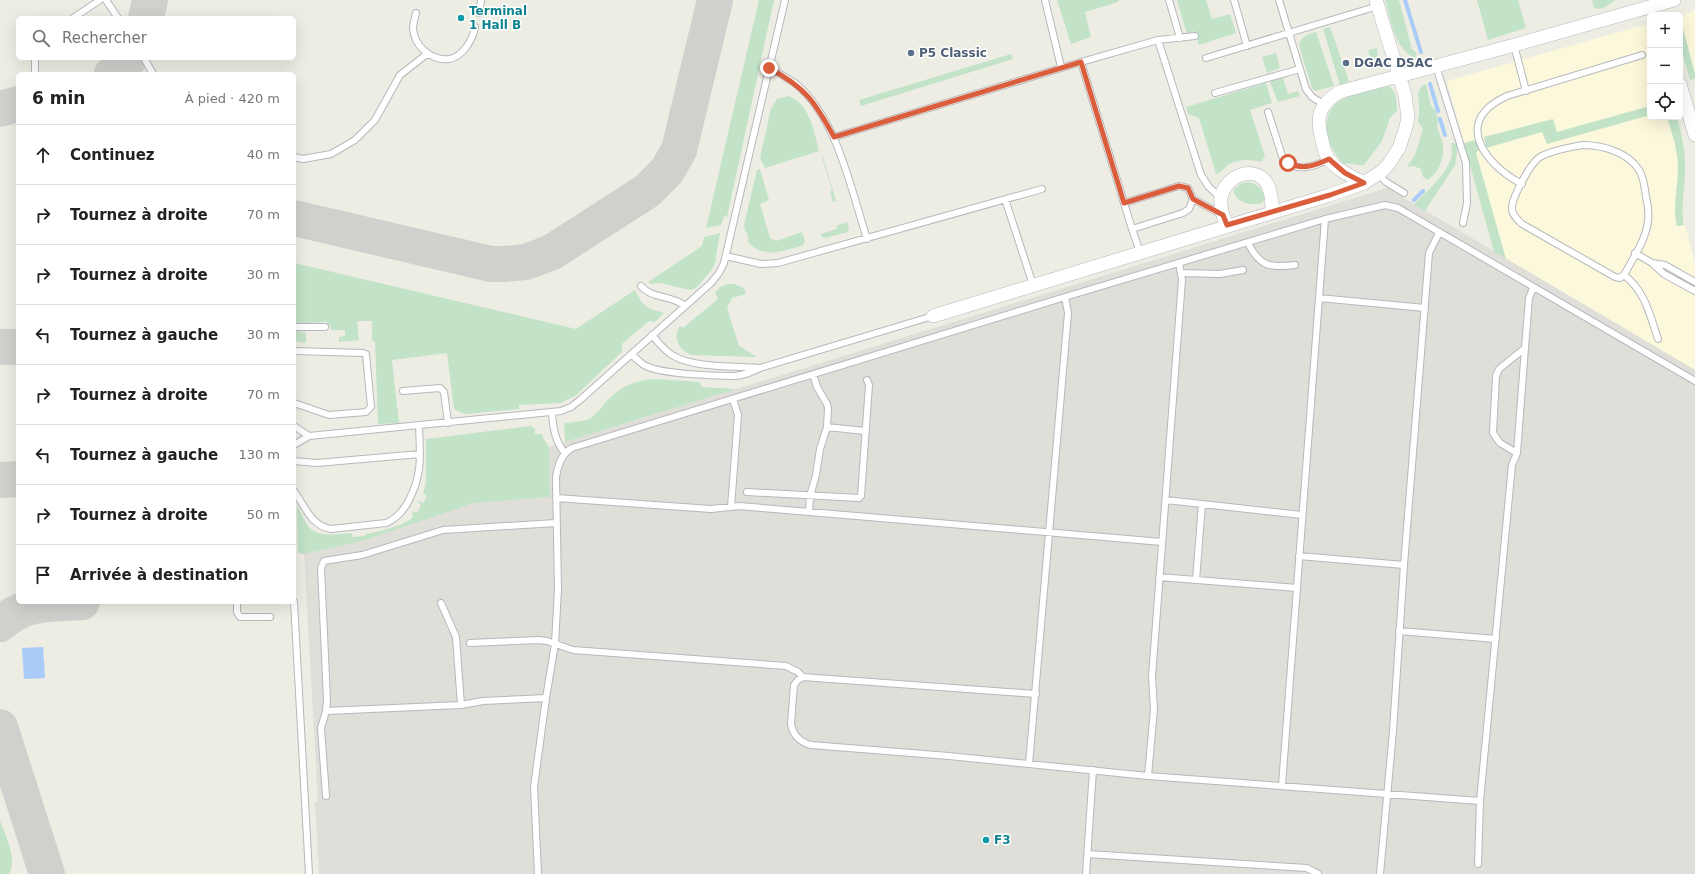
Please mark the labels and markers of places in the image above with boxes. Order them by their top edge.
place label: Terminal 1 Hall B [469,4,527,32]
marker: Terminal 1 Hall B [456,13,466,23]
place label: P5 Classic [919,46,987,60]
marker: P5 Classic [906,48,916,58]
place label: DGAC DSAC [1354,56,1433,70]
marker: DGAC DSAC [1341,58,1351,68]
place label: F3 [994,833,1011,847]
marker: F3 [981,835,991,845]

